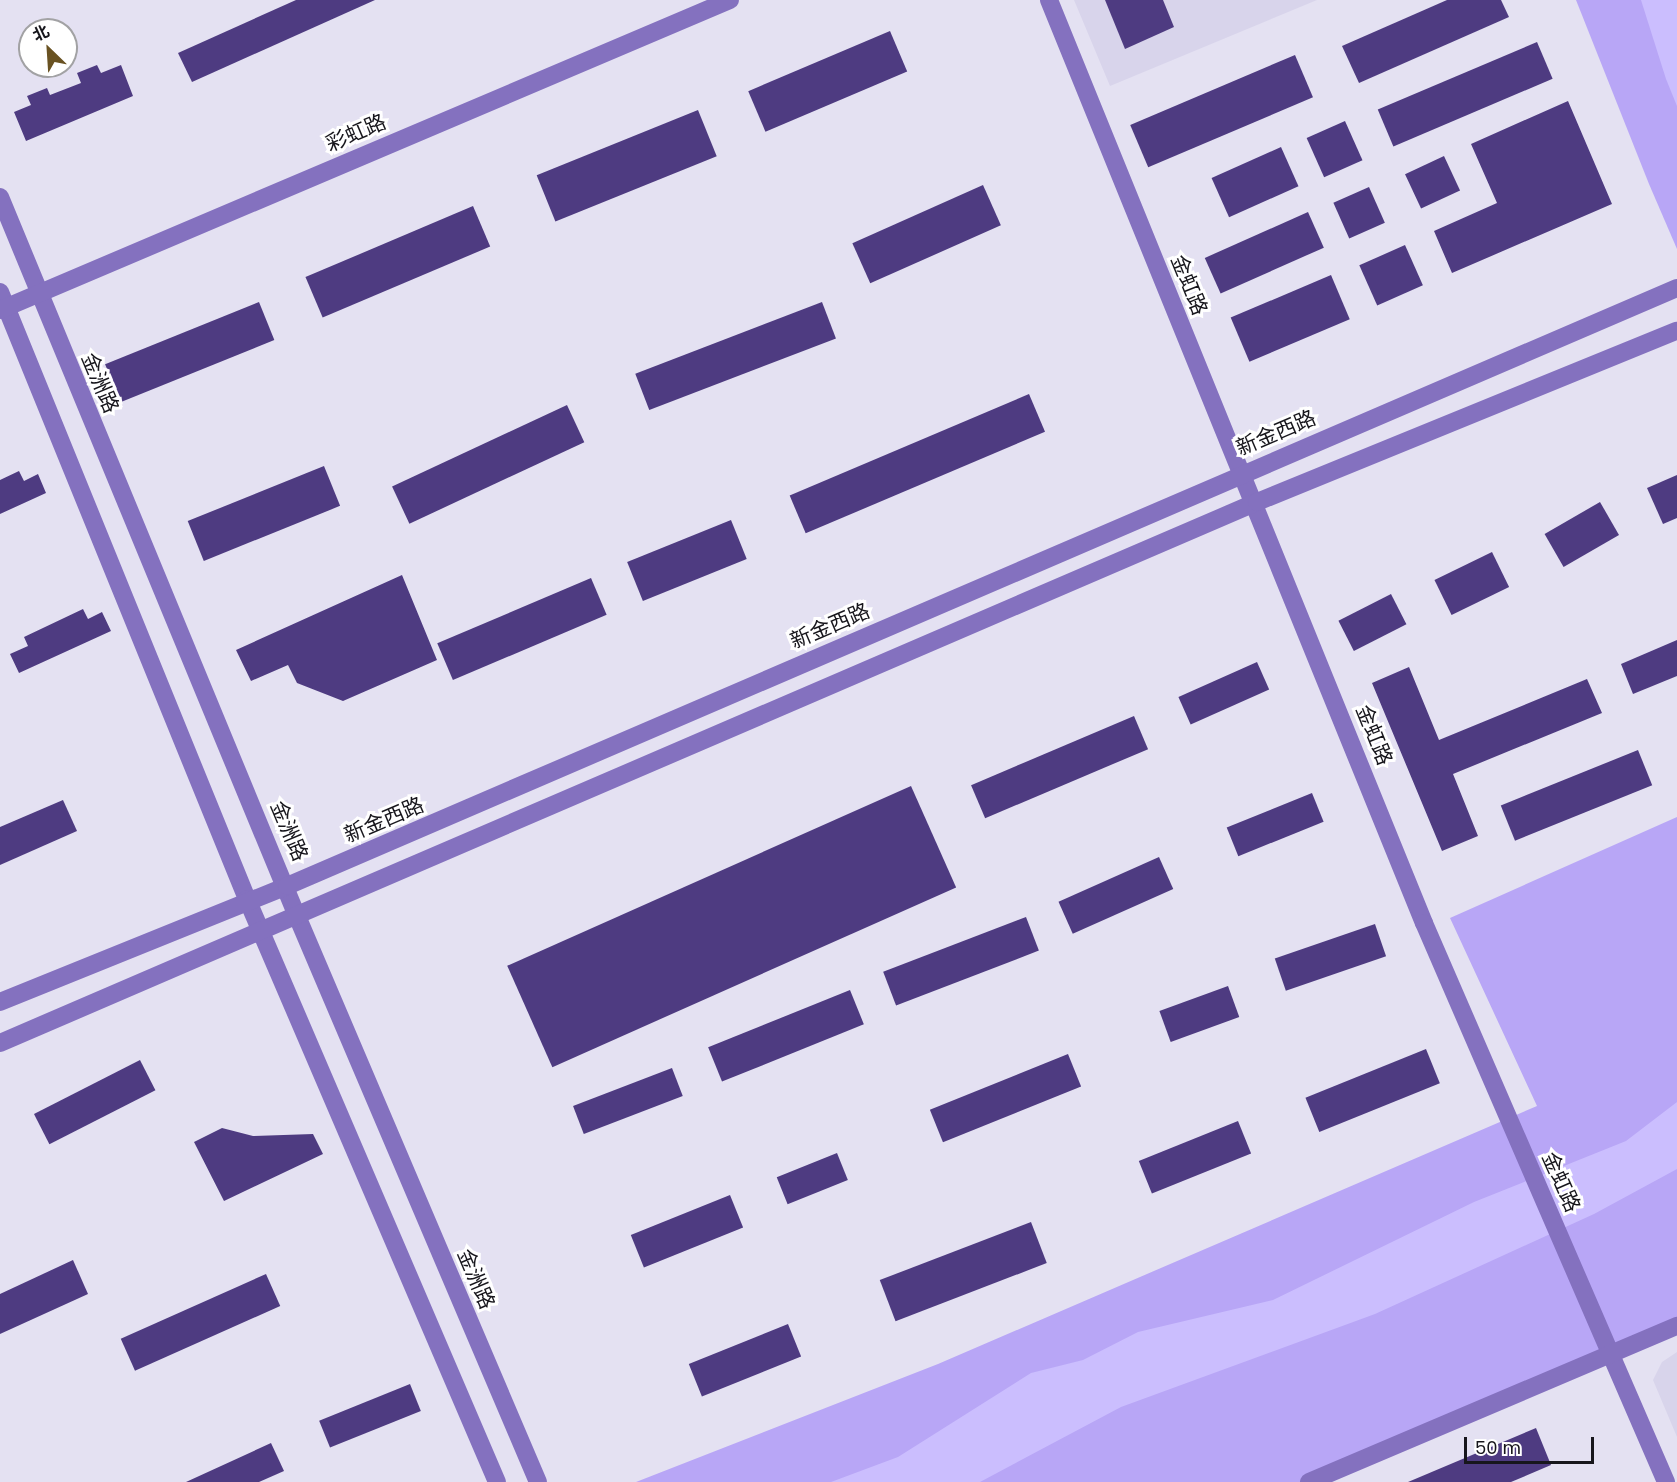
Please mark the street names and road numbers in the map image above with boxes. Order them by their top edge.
street label: 彩虹路 [322,109,390,157]
street label: 金虹路 [1166,251,1212,319]
street label: 金洲路 [76,349,124,417]
street label: 新金西路 [1232,405,1320,461]
street label: 新金西路 [786,598,874,654]
street label: 金虹路 [1351,701,1397,769]
street label: 新金西路 [340,792,428,848]
street label: 金洲路 [265,797,313,865]
street label: 金虹路 [1537,1148,1585,1216]
street label: 金洲路 [452,1245,500,1313]

